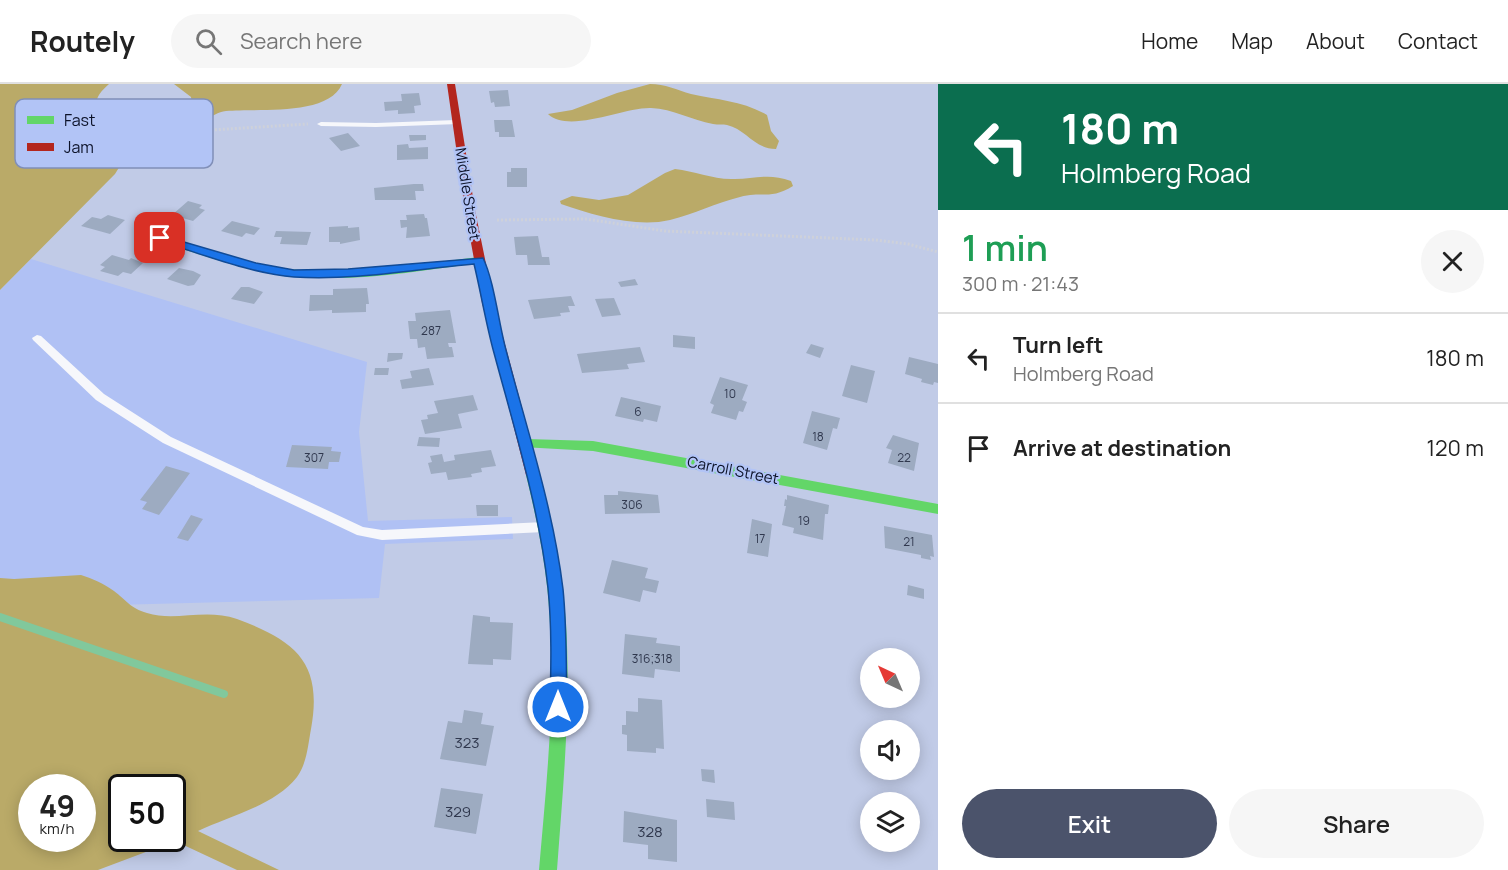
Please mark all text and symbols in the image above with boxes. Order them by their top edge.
search box [171,14,591,68]
text: Routely [30,22,135,60]
icon: search [192,25,225,58]
text: Search here [240,26,362,56]
text: Home [1141,27,1198,55]
text: Map [1231,27,1273,55]
text: About [1306,27,1365,55]
text: Contact [1398,27,1478,55]
legend [15,99,213,168]
text: 180 m [1061,99,1179,157]
icon: left [962,108,1040,186]
text: Fast [64,109,95,131]
text: Jam [64,136,94,158]
street label: Middle Street [450,146,486,242]
text: Holmberg Road [1061,154,1251,191]
pin [134,212,185,263]
icon: arrive [143,221,176,254]
text: 1 min [962,223,1048,272]
button: close [1421,230,1484,293]
text: 300 m · 21:43 [962,270,1079,297]
house number: 287 [421,322,441,339]
text: Turn left [1013,330,1103,360]
icon: left [962,342,995,375]
text: 180 m [1426,343,1484,373]
text: Holmberg Road [1013,360,1154,387]
house number: 10 [724,385,736,402]
house number: 6 [634,403,642,420]
house number: 18 [812,428,824,445]
icon: arrive [962,432,995,465]
text: Arrive at destination [1013,433,1231,463]
text: 120 m [1426,433,1484,463]
house number: 307 [304,449,324,466]
house number: 22 [897,449,911,466]
street label: Carroll Street [686,451,780,489]
house number: 306 [621,496,643,513]
house number: 19 [798,512,810,529]
house number: 17 [755,530,765,547]
house number: 21 [903,533,915,550]
north arrow [860,648,920,708]
map controls [860,648,920,852]
house number: 316;318 [632,650,672,667]
position arrow [526,675,590,739]
button: sound [860,720,920,780]
house number: 323 [454,732,480,753]
speed limit sign: 50 [108,774,186,852]
text: 49 [39,785,75,826]
button: Exit [962,789,1217,858]
button: Share [1229,789,1484,858]
button: layers [860,792,920,852]
house number: 329 [445,801,471,822]
text: km/h [40,818,74,839]
house number: 328 [637,821,663,842]

